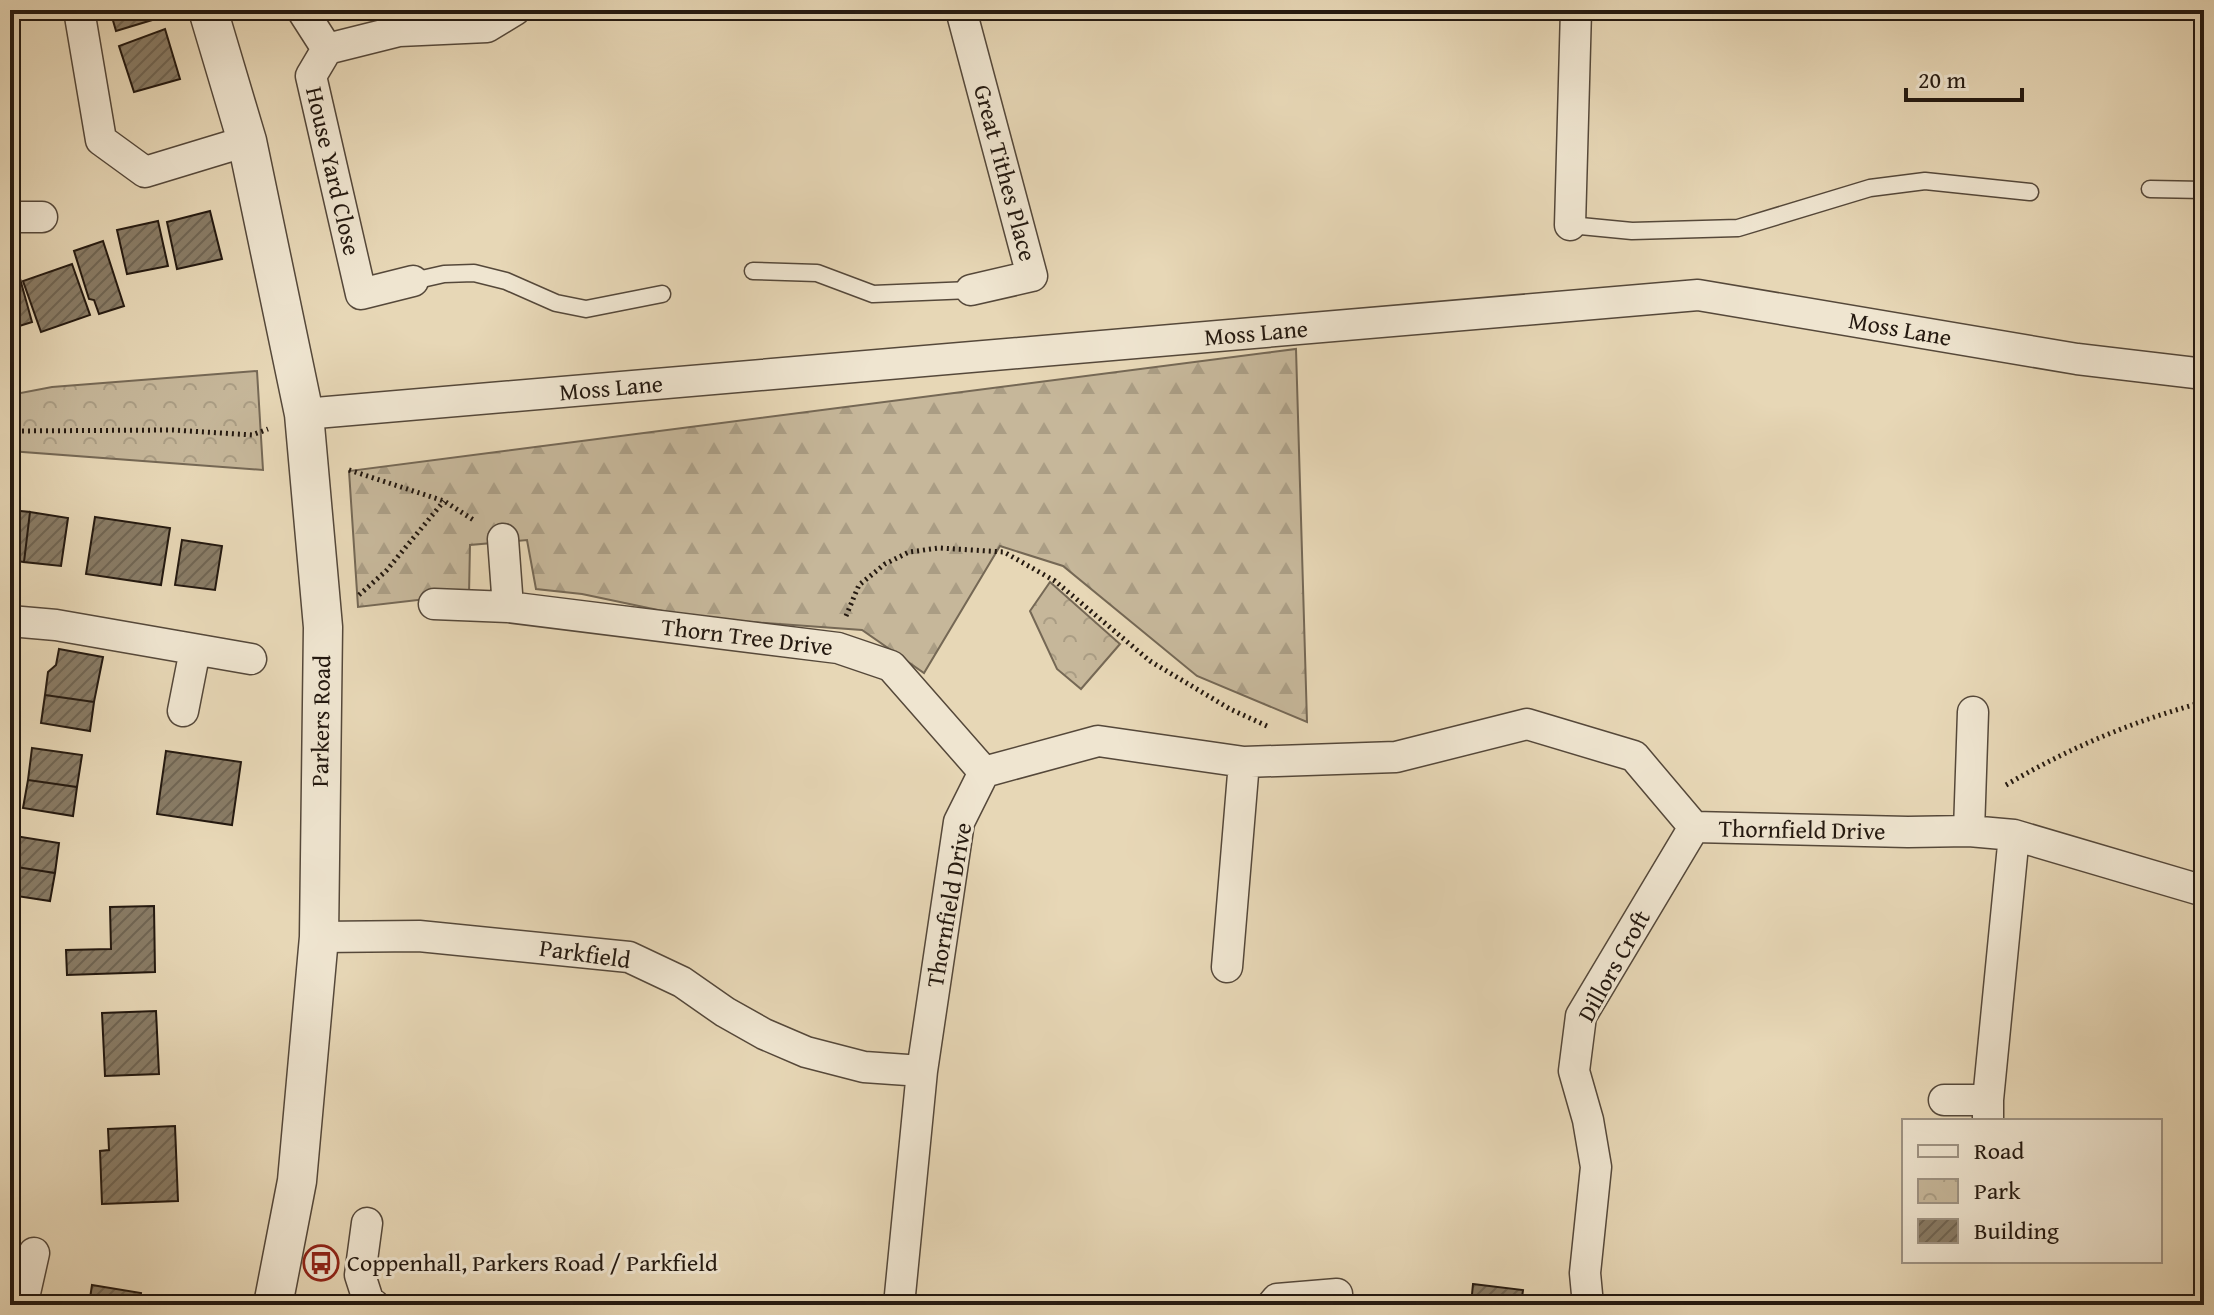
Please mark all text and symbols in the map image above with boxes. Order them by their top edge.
scale bar [1906,52,2022,102]
text: 20 m [1918,62,1966,97]
street label: Great Tithes Place [965,81,1046,265]
street label: House Yard Close [297,83,370,259]
street label: Moss Lane [1846,302,1954,355]
street label: Moss Lane [1203,311,1309,354]
street label: Moss Lane [558,366,664,409]
street label: Thorn Tree Drive [659,609,835,664]
street label: Parkers Road [302,654,339,787]
street label: Thornfield Drive [1718,811,1886,848]
street label: Thornfield Drive [917,820,980,990]
street label: Dillors Croft [1569,903,1659,1028]
street label: Parkfield [537,930,633,977]
legend [1902,1119,2162,1263]
text: Road [1974,1133,2024,1168]
text: Park [1974,1173,2021,1208]
text: Building [1974,1213,2059,1248]
bus stop icon: Coppenhall, Parkers Road / Parkfield [302,1244,340,1282]
place label: Coppenhall, Parkers Road / Parkfield [347,1245,718,1280]

